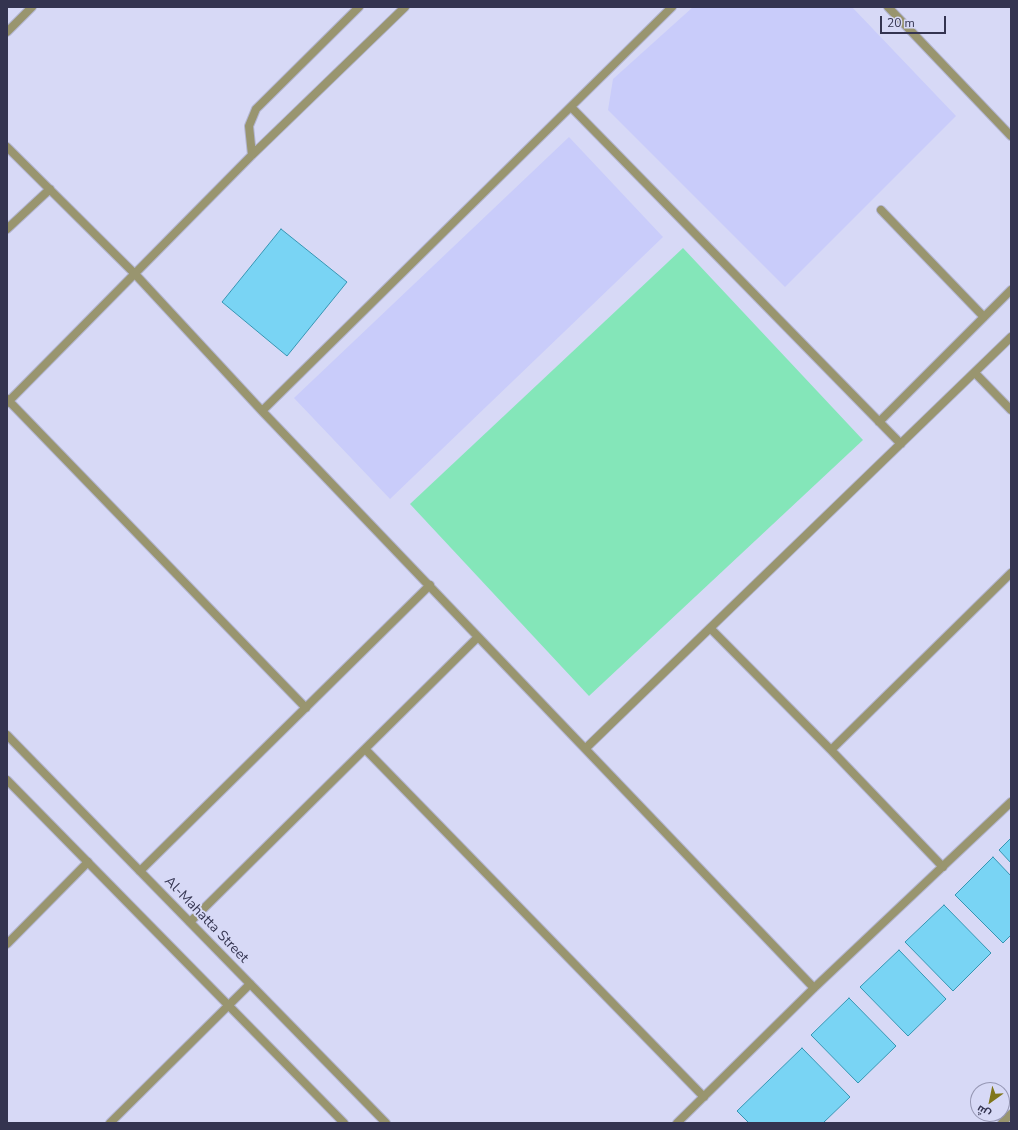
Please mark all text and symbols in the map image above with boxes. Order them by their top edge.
scale bar [882,8,948,34]
text: 20 m [887,15,915,31]
street label: Al-Mahatta Street [160,873,252,967]
north arrow [970,1082,1010,1122]
text: ش [974,1102,994,1122]

